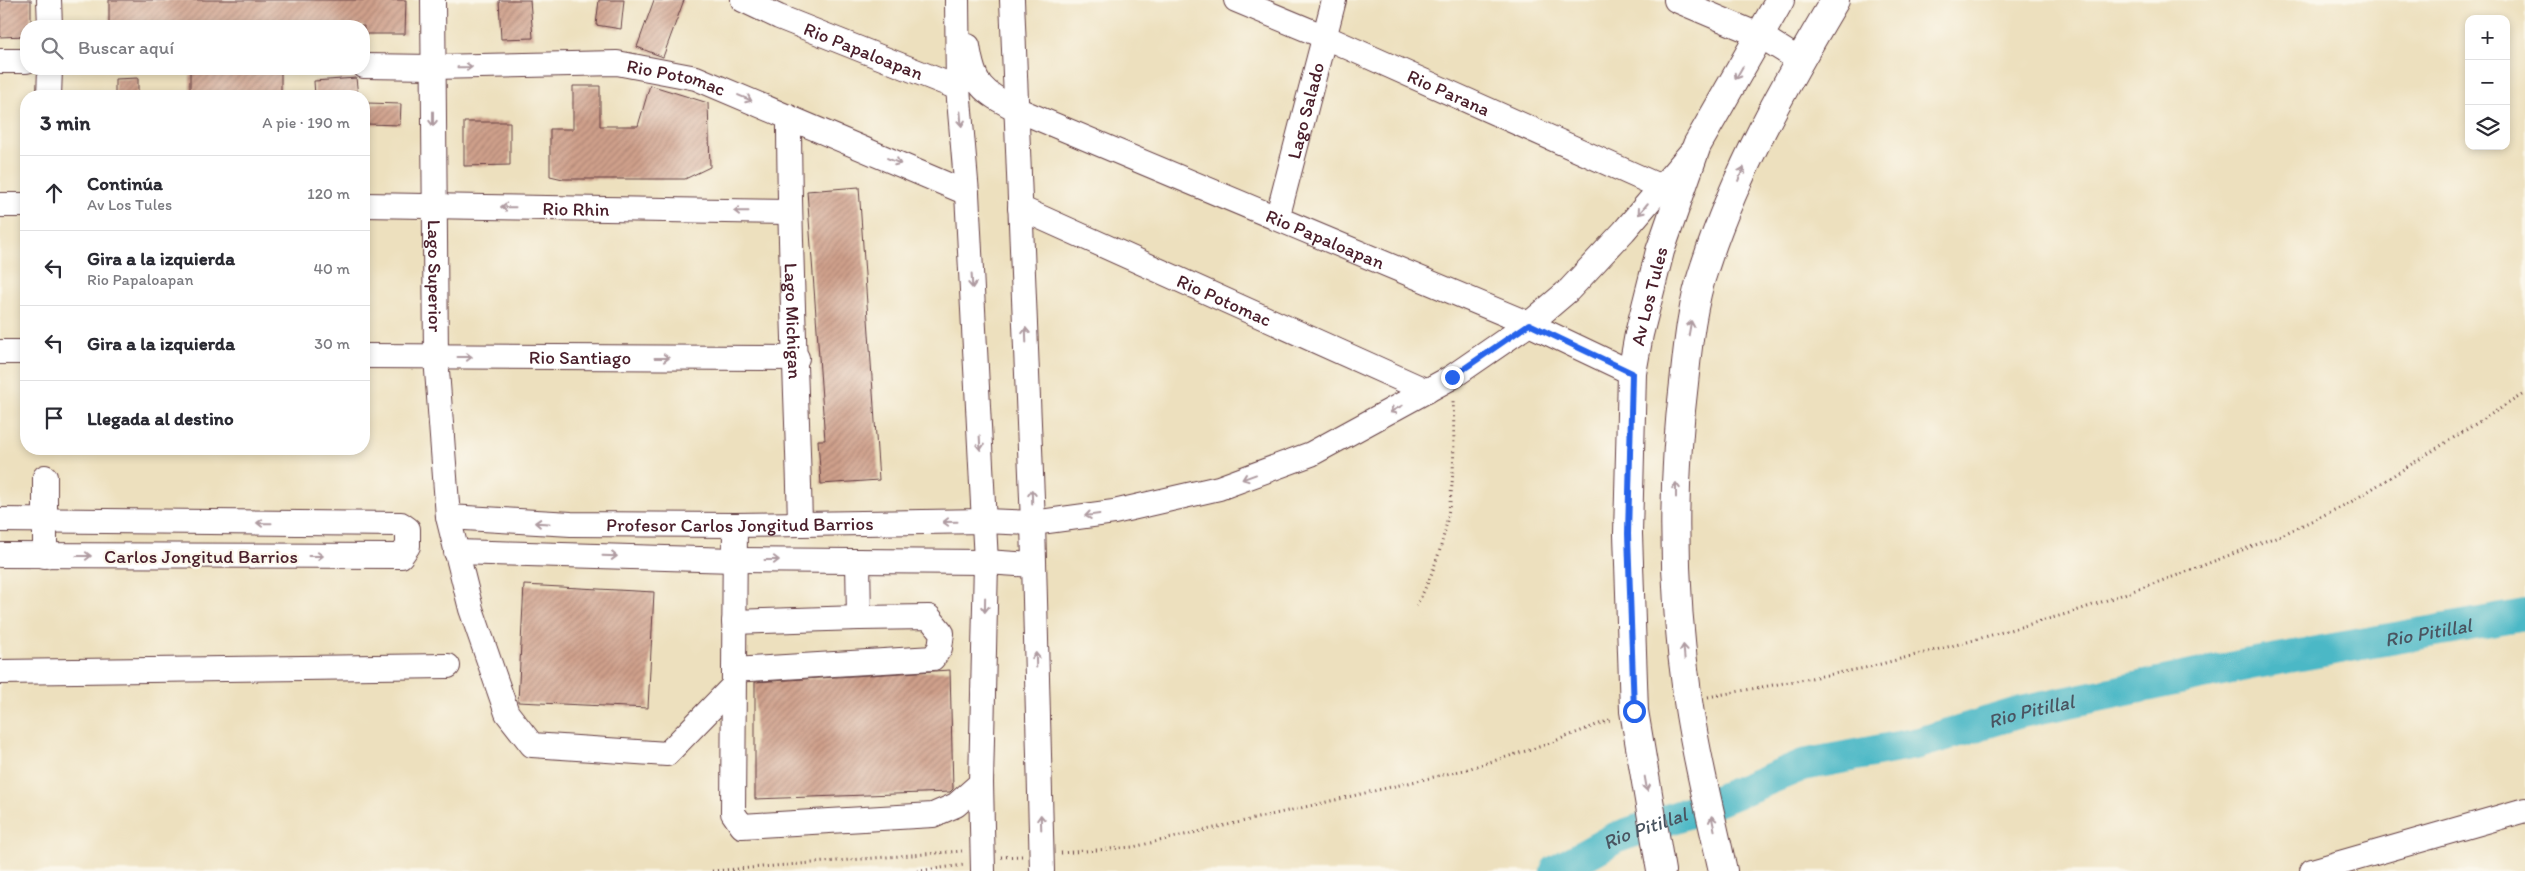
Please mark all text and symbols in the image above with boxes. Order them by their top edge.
map controls [2465,15,2510,150]
button: + [2465,15,2510,60]
street label: Rio Papaloapan [800,17,927,85]
search box [20,20,370,75]
icon: search [38,34,66,62]
text: Buscar aquí [78,36,174,59]
street label: Rio Potomac [625,54,729,101]
street label: Lago Salado [1282,60,1329,162]
button: − [2465,60,2510,105]
one-way arrow [457,62,473,71]
street label: Rio Parana [1404,64,1493,121]
one-way arrow [1734,66,1744,80]
one-way arrow [736,94,752,103]
button: layers [2465,105,2510,150]
text: 3 min [40,110,90,135]
one-way arrow [428,110,438,126]
one-way arrow [956,110,966,126]
text: A pie · 190 m [262,113,350,132]
one-way arrow [886,157,901,167]
one-way arrow [1736,167,1746,182]
text: Continúa [87,172,163,195]
icon: ahead [40,179,68,207]
text: 120 m [307,184,350,203]
text: Av Los Tules [87,195,172,214]
street label: Rio Rhin [542,197,610,221]
one-way arrow [500,202,516,212]
one-way arrow [1638,202,1649,215]
street label: Rio Papaloapan [1262,204,1388,274]
one-way arrow [733,206,749,216]
street label: Lago Superior [423,220,447,333]
street label: Av Los Tules [1626,244,1673,348]
text: Gira a la izquierda [87,247,235,270]
icon: left [40,254,68,282]
text: 40 m [313,259,350,278]
street label: Lago Michigan [779,263,806,379]
street label: Rio Potomac [1173,269,1275,332]
text: Rio Papaloapan [87,270,194,289]
one-way arrow [967,272,977,288]
one-way arrow [1686,321,1696,337]
one-way arrow [1021,327,1030,343]
icon: left [40,329,68,357]
text: Gira a la izquierda [87,332,235,355]
text: 30 m [314,334,350,353]
street label: Rio Santiago [529,346,631,369]
one-way arrow [456,352,473,362]
one-way arrow [654,353,670,363]
route end [1441,366,1464,389]
icon: arrive [40,404,68,432]
one-way arrow [1389,404,1404,414]
text: Llegada al destino [87,407,234,430]
one-way arrow [976,435,985,451]
one-way arrow [1242,473,1257,482]
one-way arrow [1671,482,1681,498]
one-way arrow [1028,490,1037,506]
one-way arrow [1084,511,1100,521]
street label: Profesor Carlos Jongitud Barrios [606,512,874,537]
one-way arrow [942,517,958,527]
one-way arrow [257,518,273,528]
one-way arrow [534,518,550,527]
street label: Carlos Jongitud Barrios [104,545,298,568]
one-way arrow [75,551,91,561]
one-way arrow [308,551,324,561]
one-way arrow [602,552,618,561]
one-way arrow [764,555,780,565]
one-way arrow [980,597,990,613]
water label: Rio Pitillal [2383,612,2475,652]
one-way arrow [1679,645,1688,661]
one-way arrow [1031,652,1041,668]
water label: Rio Pitillal [1985,689,2078,733]
route start [1623,700,1646,723]
one-way arrow [1641,776,1651,792]
water label: Rio Pitillal [1598,802,1691,855]
one-way arrow [1036,815,1046,831]
one-way arrow [1708,816,1717,832]

